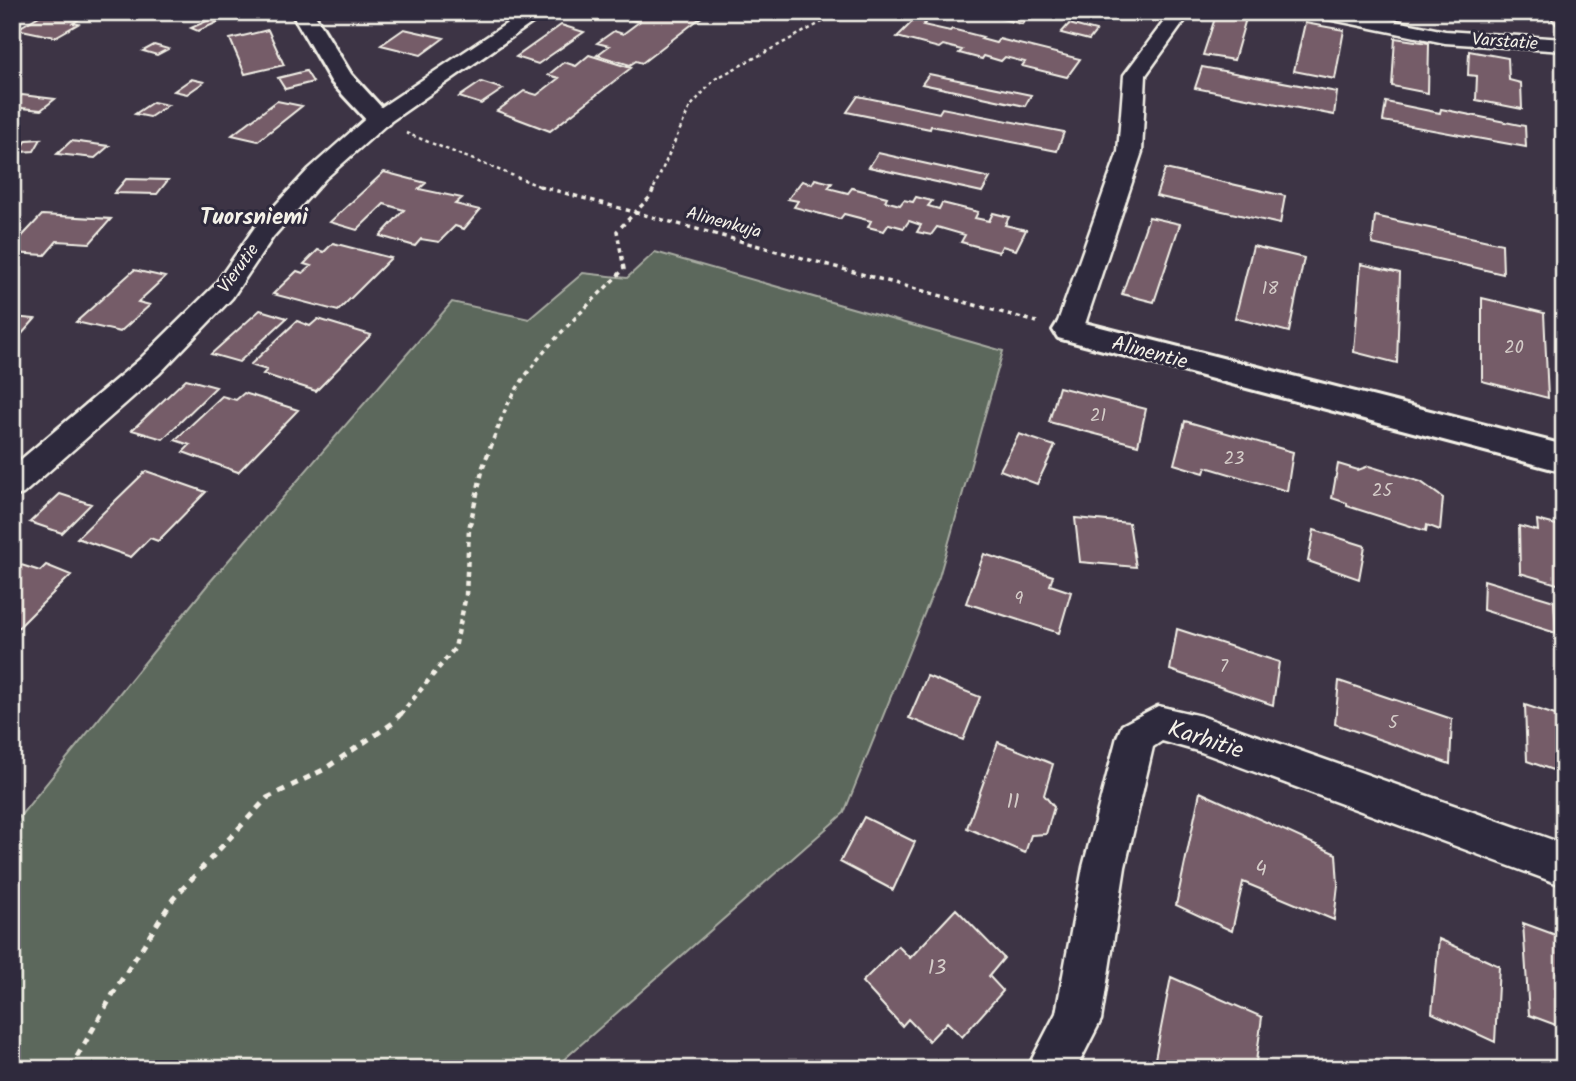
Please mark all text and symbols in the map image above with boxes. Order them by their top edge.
street label: Varstatie [1471,26,1539,59]
street label: Alinenkuja [683,199,765,247]
district label: Tuorsniemi [200,200,309,236]
street label: Vierutie [211,238,267,300]
house number: 18 [1262,275,1278,304]
street label: Alinentie [1108,328,1192,380]
house number: 20 [1504,334,1524,363]
house number: 21 [1090,402,1106,431]
house number: 23 [1224,445,1244,474]
house number: 25 [1372,477,1393,506]
house number: 9 [1015,585,1024,614]
house number: 7 [1220,653,1229,682]
house number: 5 [1388,709,1399,738]
street label: Karhitie [1163,710,1249,771]
house number: 11 [1006,786,1020,819]
house number: 4 [1255,853,1267,886]
house number: 13 [928,952,946,985]

